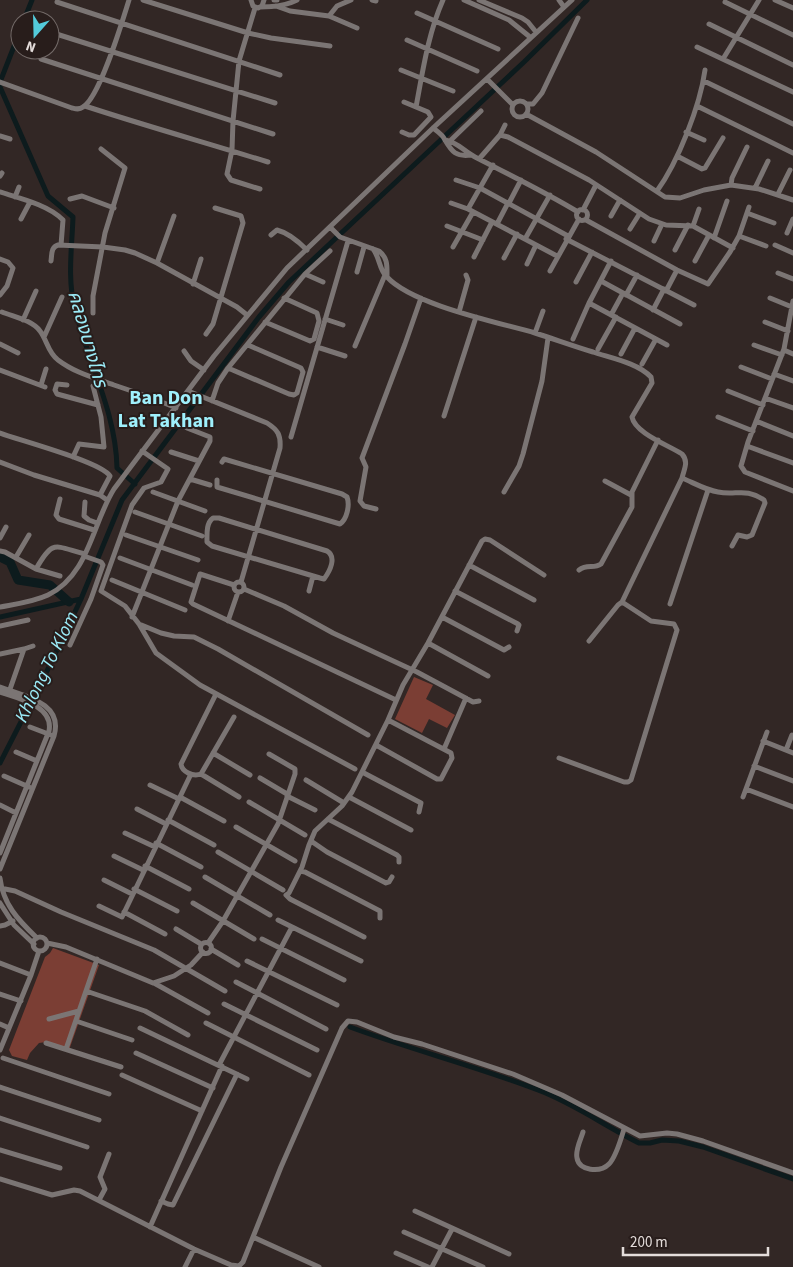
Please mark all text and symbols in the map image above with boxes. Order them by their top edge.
north arrow [10,10,60,60]
text: N [23,35,39,57]
water label: คลองบางไทร [60,287,114,392]
district label: Ban Don Lat Takhan [118,384,214,435]
water label: Khlong To Klom [8,607,86,727]
scale bar [623,1224,768,1256]
text: 200 m [630,1232,668,1253]

